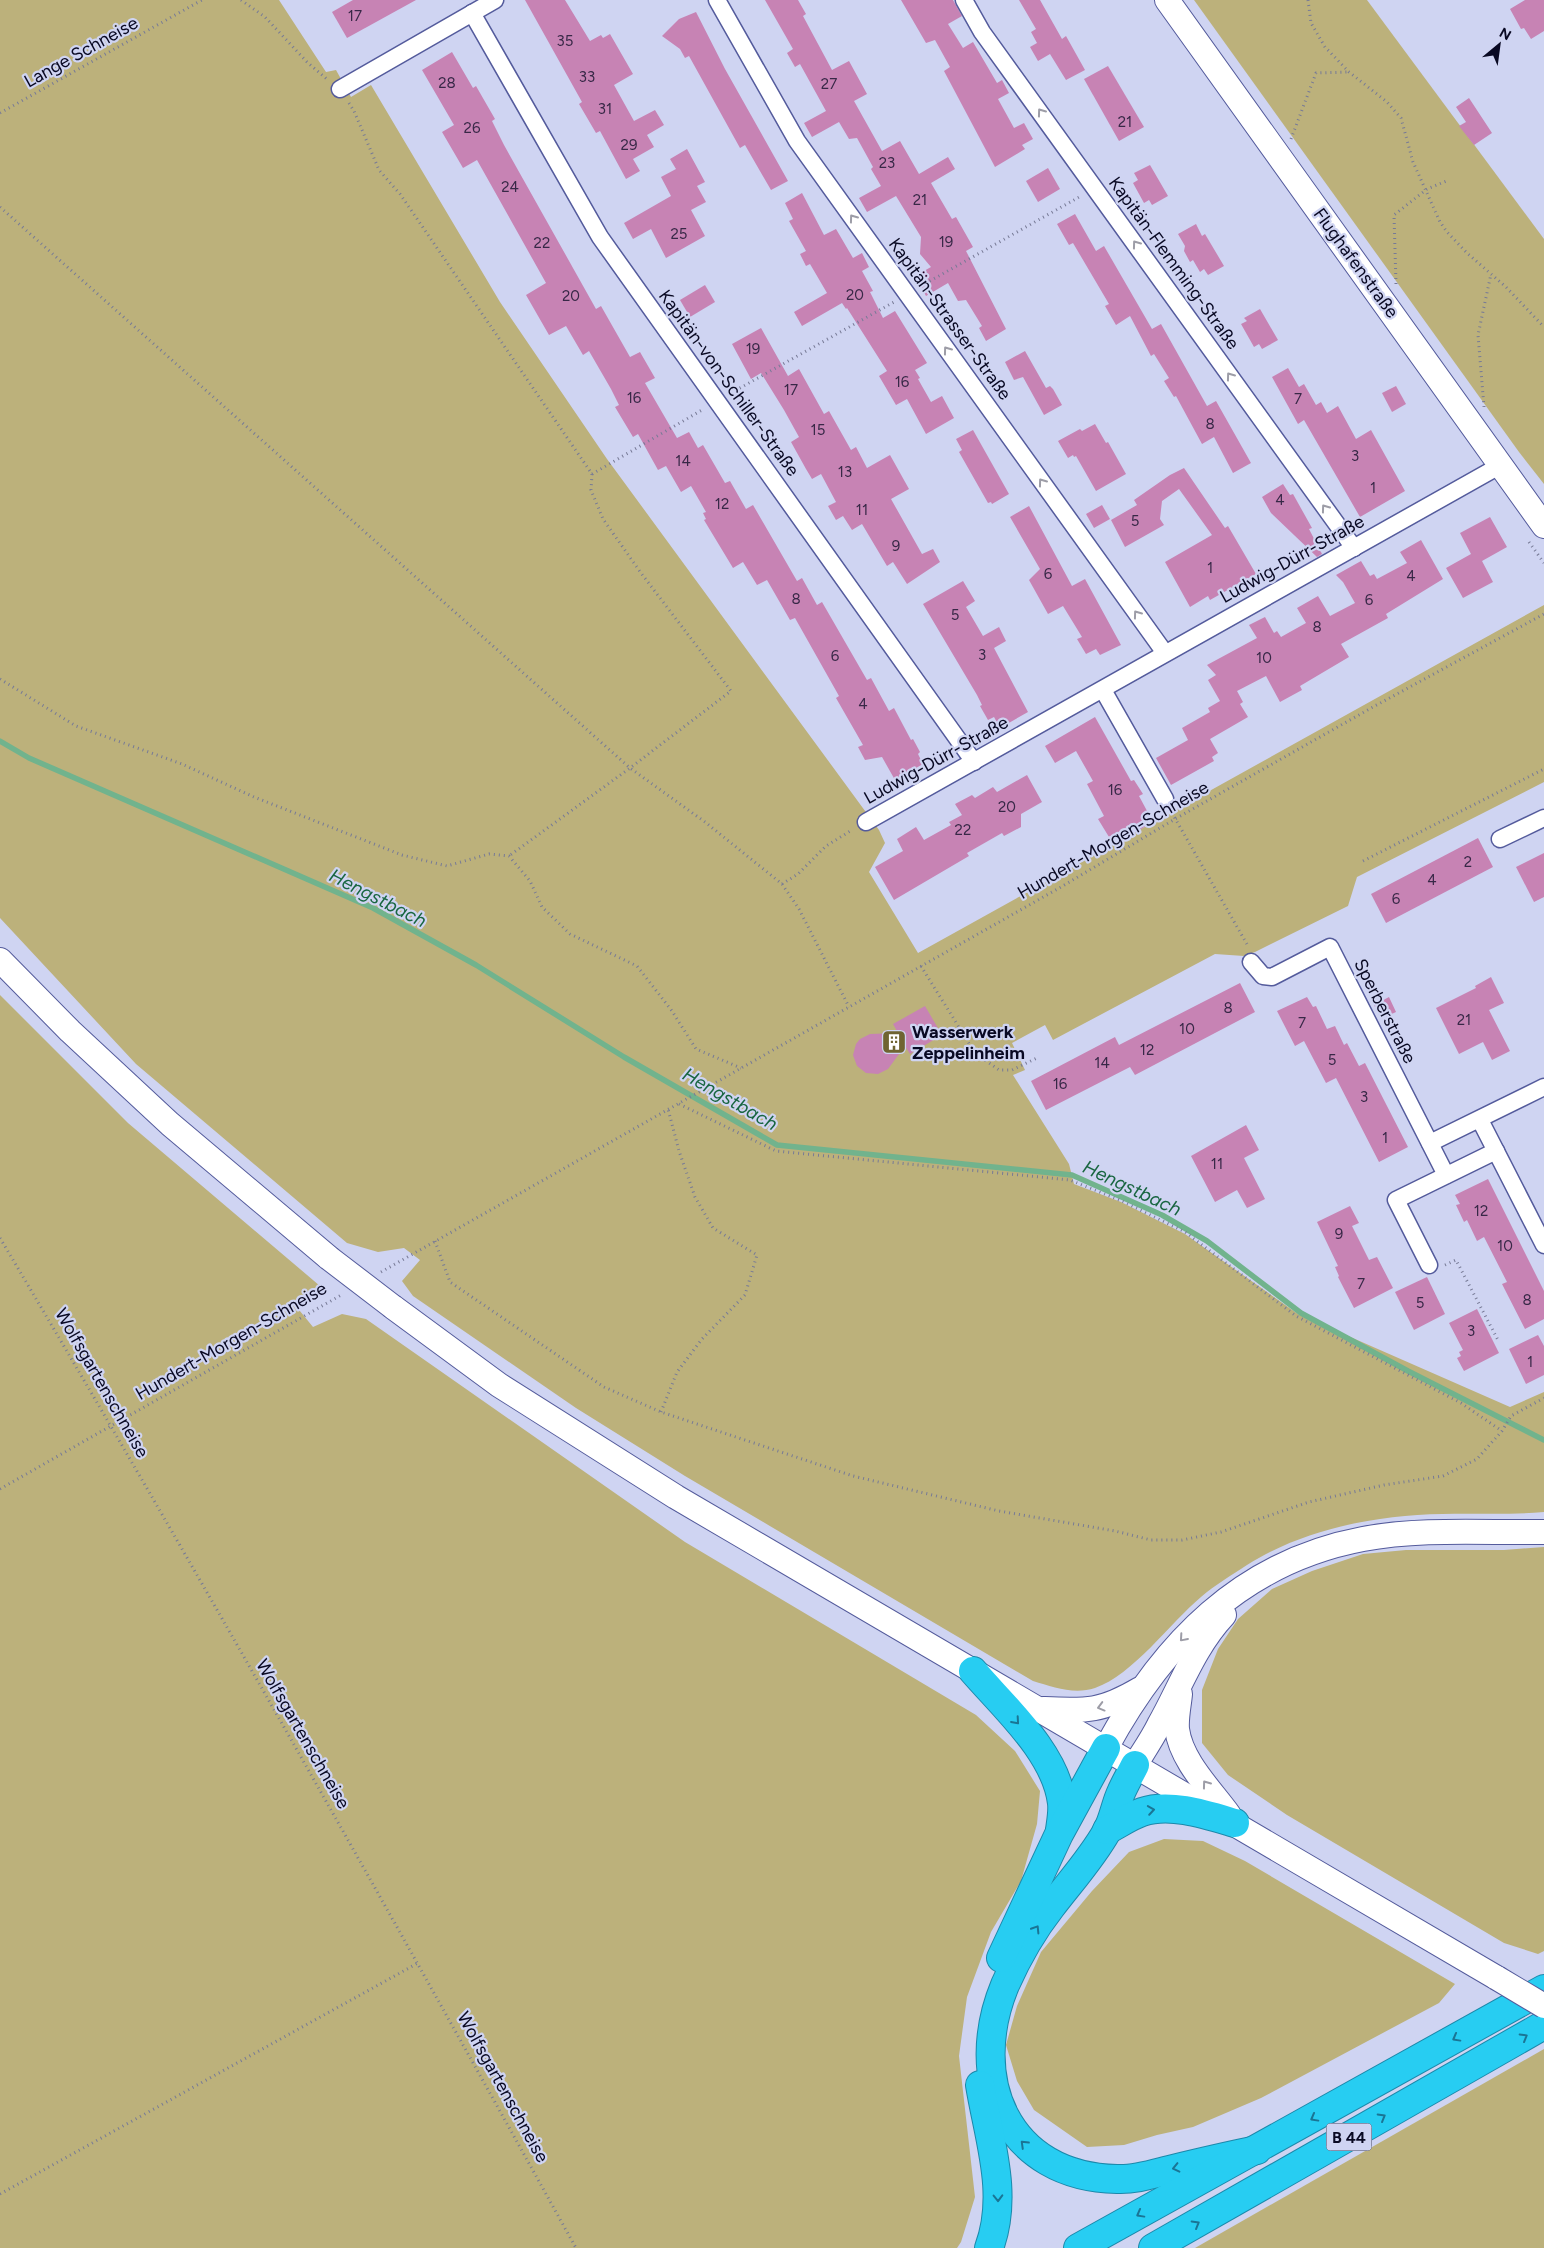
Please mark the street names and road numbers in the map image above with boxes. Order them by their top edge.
street label: Lange Schneise [20,12,142,92]
street label: Kapitän-Flemming-Straße [1104,172,1244,354]
street label: Flughafenstraße [1309,204,1403,322]
street label: Kapitän-Strasser-Straße [884,234,1016,404]
street label: Kapitän-von-Schiller-Straße [654,286,804,481]
street label: Ludwig-Dürr-Straße [1216,510,1368,608]
street label: Ludwig-Dürr-Straße [860,711,1012,809]
street label: Hundert-Morgen-Schneise [1013,776,1213,904]
street label: Sperberstraße [1349,955,1421,1067]
street label: Hundert-Morgen-Schneise [131,1277,331,1405]
street label: Wolfsgartenschneise [50,1304,154,1462]
street label: Wolfsgartenschneise [251,1655,355,1813]
street label: Wolfsgartenschneise [452,2008,554,2166]
road number: B 44 [1326,2124,1372,2150]

